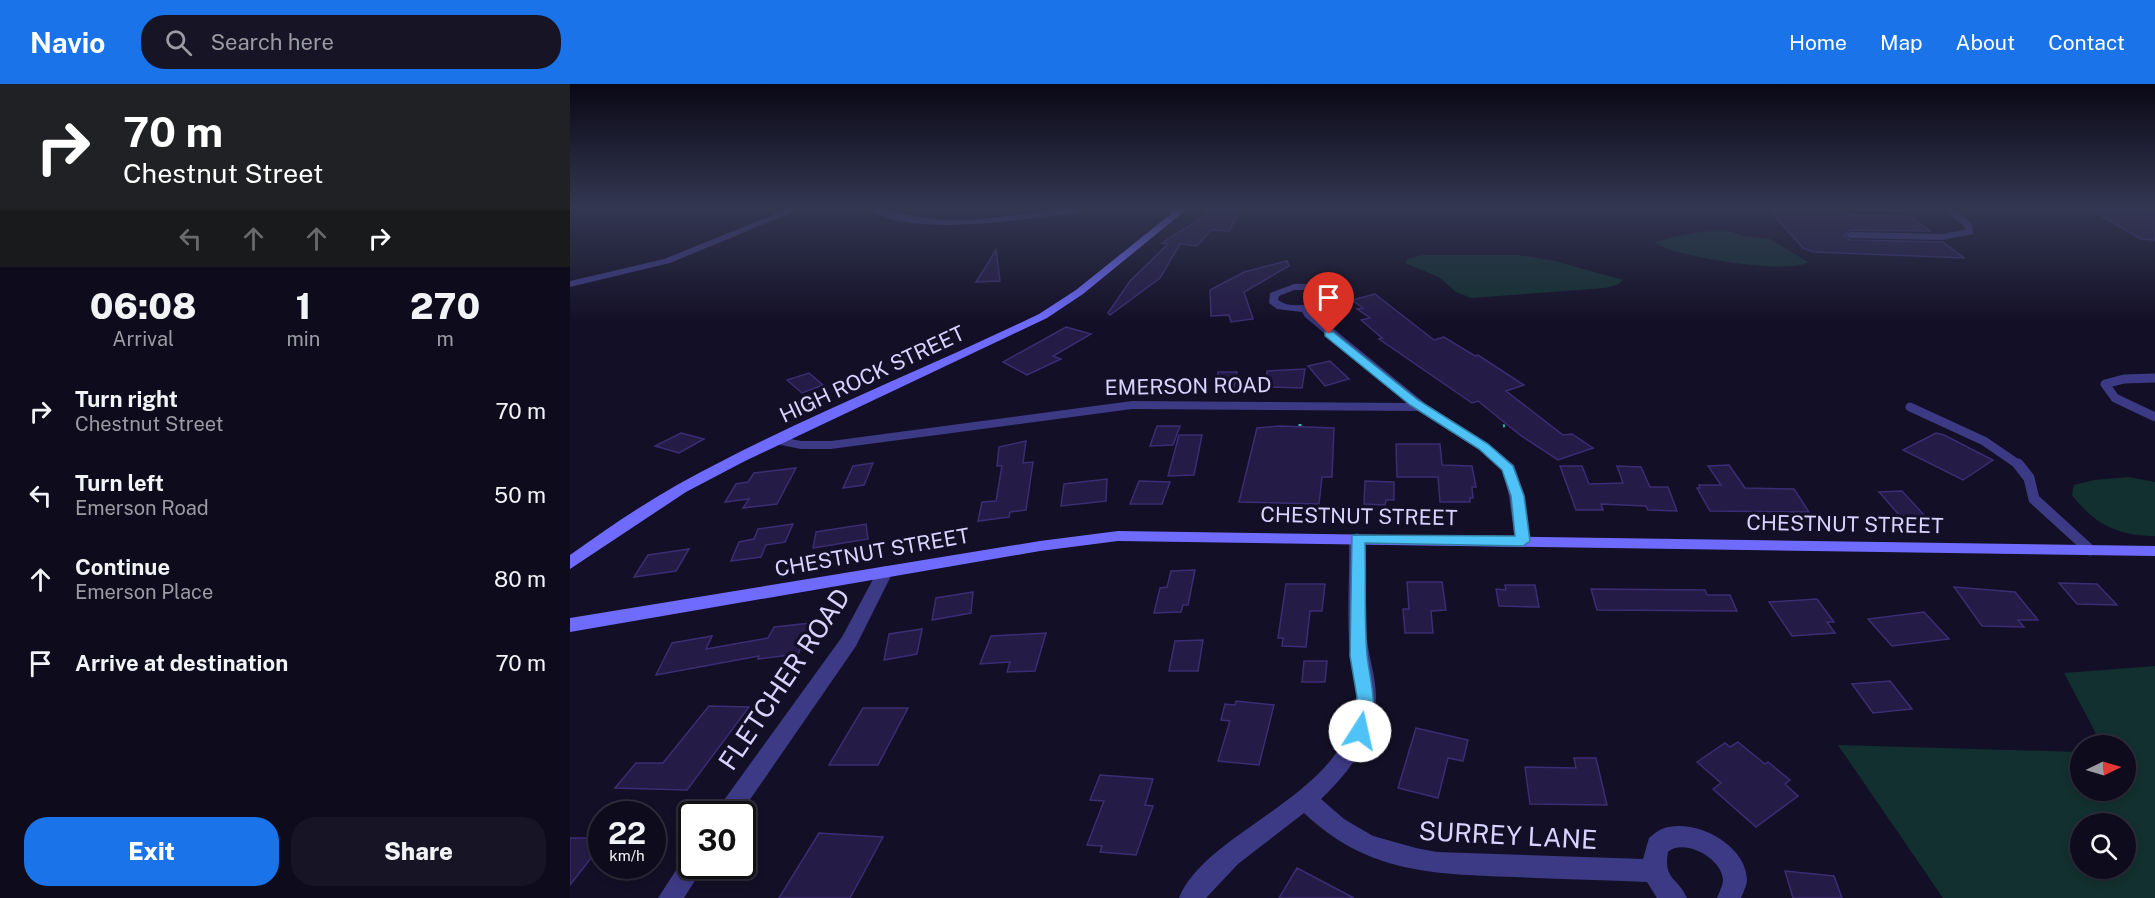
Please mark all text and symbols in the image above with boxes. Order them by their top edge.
search box [141,15,561,69]
text: Navio [30,26,105,59]
icon: search [162,26,195,59]
text: Search here [210,29,334,55]
text: Home [1789,30,1847,55]
text: Map [1880,30,1923,55]
text: About [1956,30,2015,55]
text: Contact [2048,30,2125,55]
text: 70 m [123,107,223,156]
icon: right [24,108,102,186]
text: Chestnut Street [123,157,323,189]
icon: left [174,222,207,255]
icon: ahead [237,222,270,255]
icon: ahead [300,222,333,255]
icon: right [363,222,396,255]
pin [1303,272,1354,334]
icon: arrive [1312,281,1345,314]
text: 06:08 [90,285,197,327]
text: 1 [295,285,311,327]
text: 270 [410,285,480,327]
street label: HIGH ROCK STREET [776,320,968,428]
text: Arrival [112,327,174,351]
text: min [286,327,320,351]
text: m [436,327,454,351]
street label: EMERSON ROAD [1104,372,1272,400]
text: Turn right [75,386,178,412]
icon: right [24,395,57,428]
text: 70 m [495,398,546,424]
text: Chestnut Street [75,412,223,436]
text: Turn left [75,470,164,496]
icon: left [24,479,57,512]
text: 50 m [494,482,546,508]
text: Emerson Road [75,496,209,520]
street label: CHESTNUT STREET [1260,502,1458,530]
street label: CHESTNUT STREET [1746,510,1944,538]
street label: CHESTNUT STREET [773,523,971,581]
text: Continue [75,554,170,580]
icon: ahead [24,563,57,596]
text: 80 m [494,566,546,592]
text: Emerson Place [75,580,213,604]
street label: FLETCHER ROAD [712,582,856,776]
icon: arrive [24,647,57,680]
text: Arrive at destination [75,650,288,676]
text: 70 m [495,650,546,676]
position arrow [1328,699,1392,763]
north arrow [2070,735,2136,801]
map controls [2070,735,2136,879]
speed limit sign: 30 [678,801,756,879]
button: search [2070,813,2136,879]
text: 22 [608,815,646,851]
street label: SURREY LANE [1418,815,1598,855]
button: Exit [24,817,279,886]
button: Share [291,817,546,886]
text: km/h [609,847,645,864]

